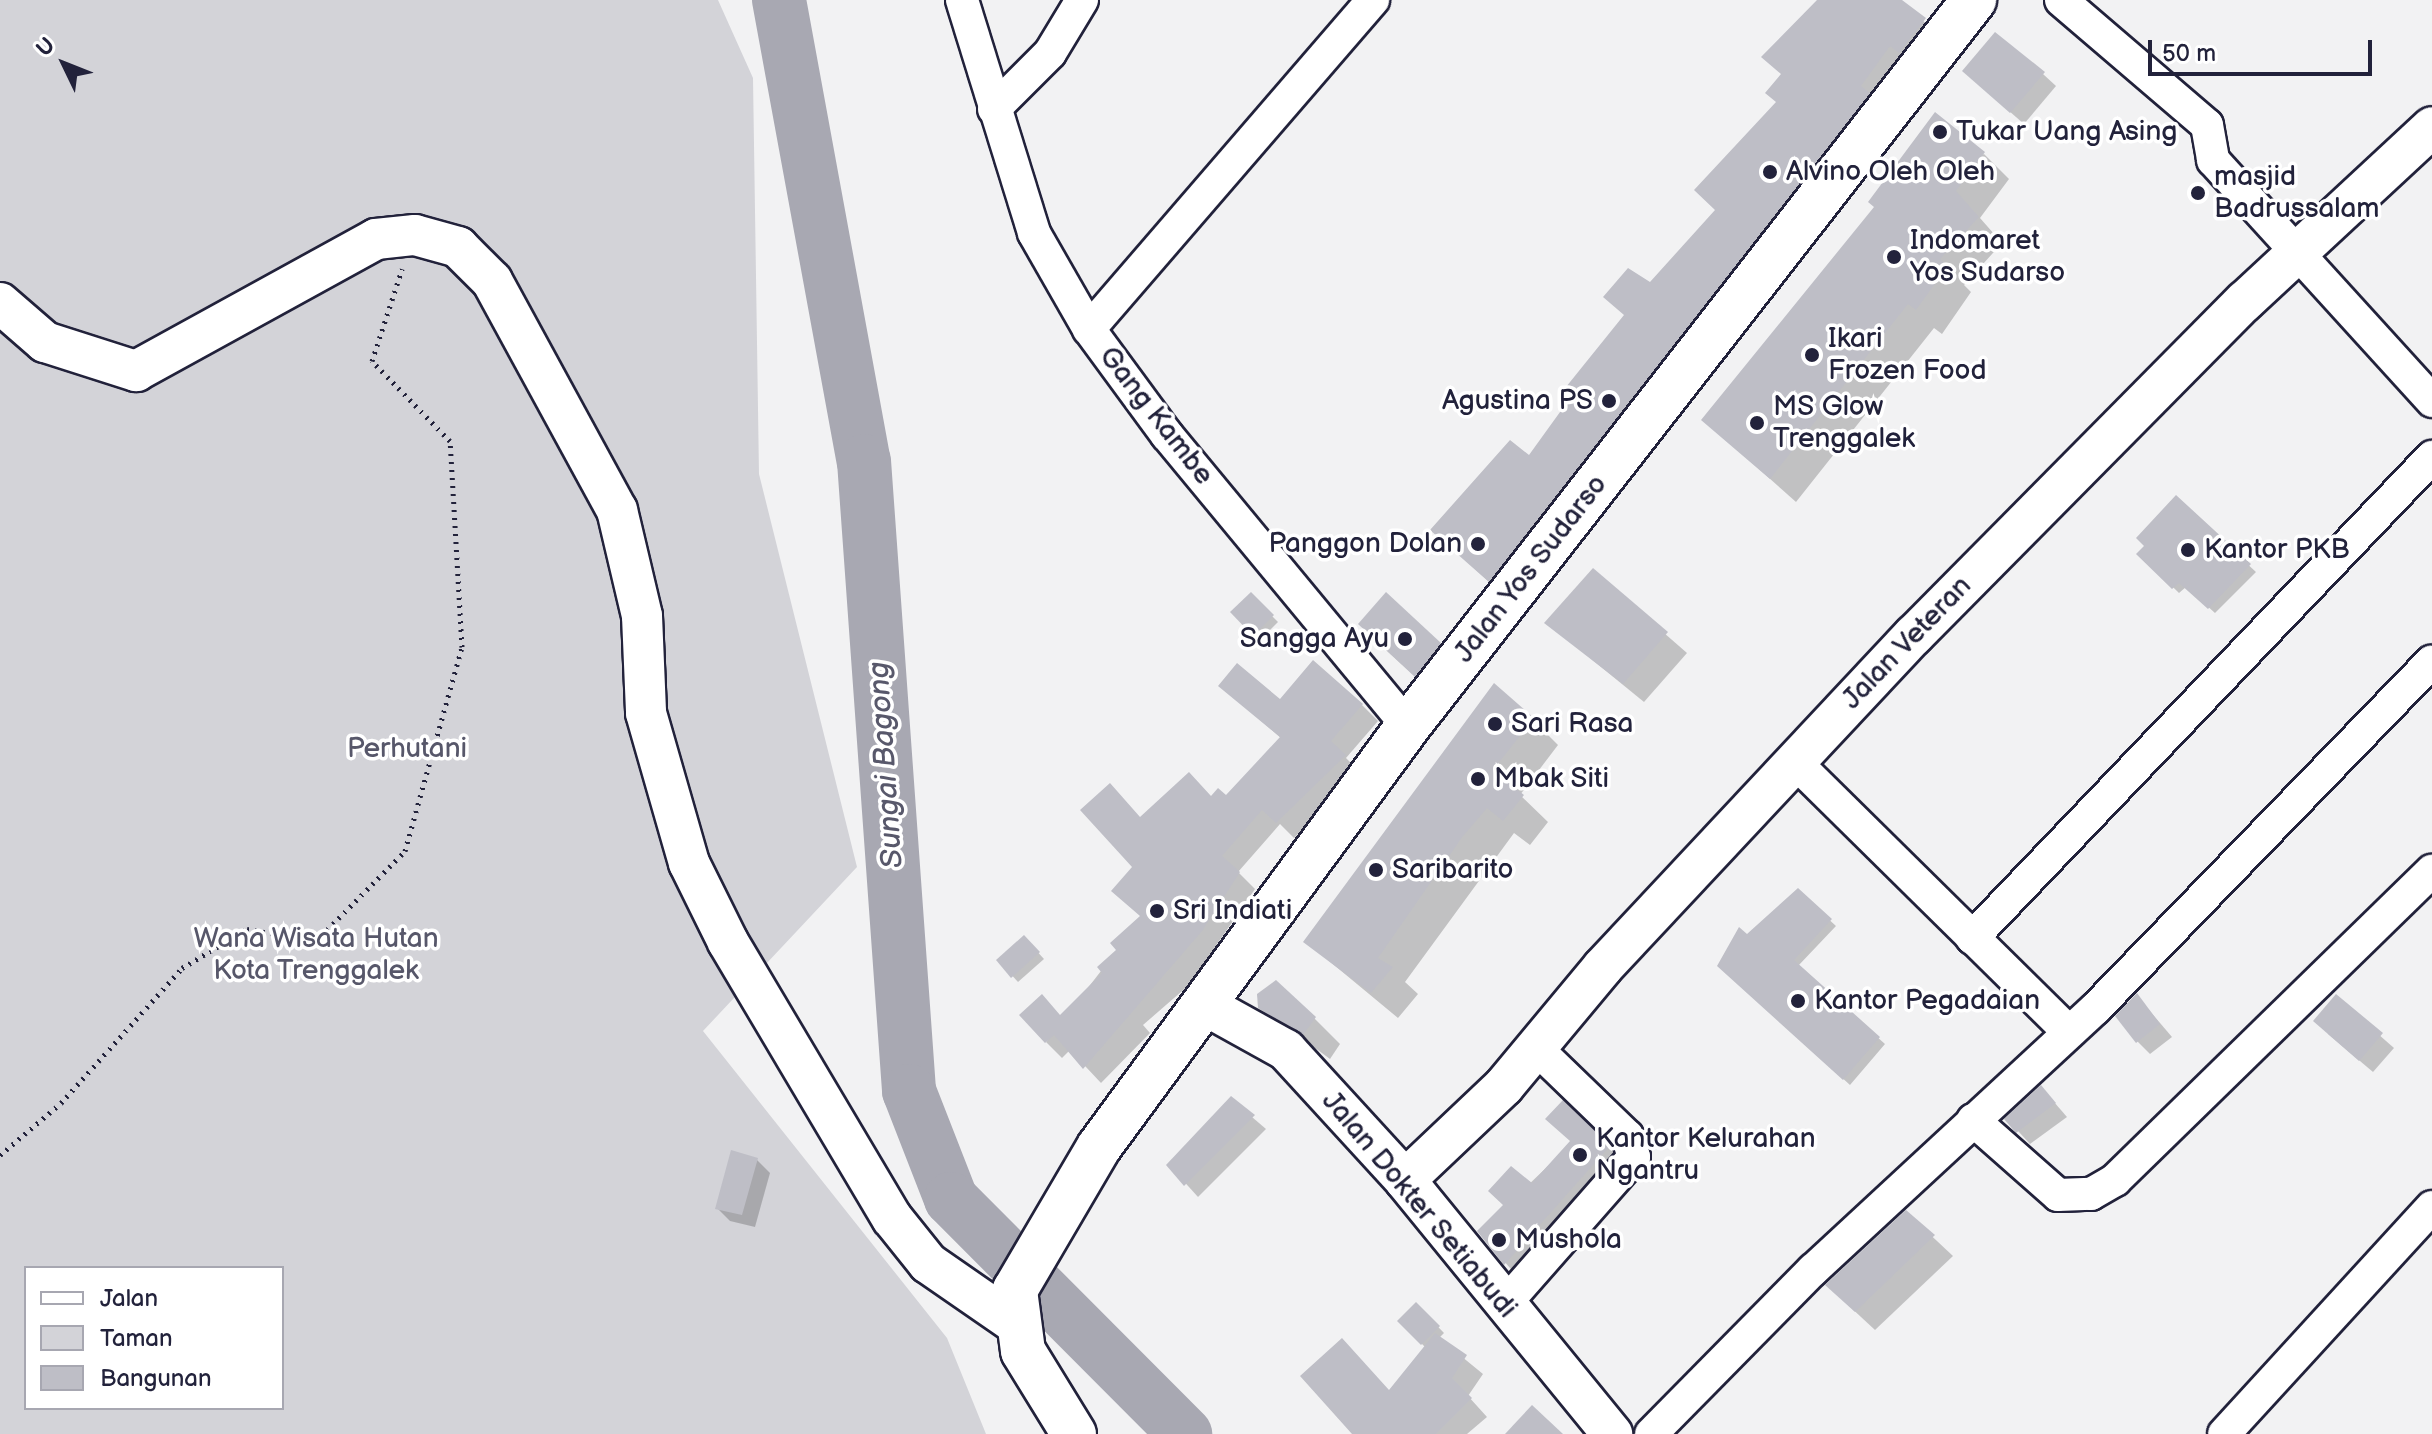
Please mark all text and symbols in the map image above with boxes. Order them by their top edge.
north arrow [24,24,104,104]
scale bar [2152,24,2376,74]
text: U [31,32,61,62]
text: 50 m [2162,39,2216,68]
place label: Tukar Uang Asing [1956,115,2177,149]
marker: Tukar Uang Asing [1931,123,1949,141]
place label: Alvino Oleh Oleh [1786,155,1995,189]
place label: masjid Badrussalam [2214,160,2379,226]
marker: Alvino Oleh Oleh [1761,163,1779,181]
marker: masjid Badrussalam [2189,184,2207,202]
place label: Indomaret Yos Sudarso [1910,224,2066,290]
marker: Indomaret Yos Sudarso [1885,248,1903,266]
place label: Ikari Frozen Food [1828,322,1987,388]
street label: Gang Kambe [1092,340,1220,492]
marker: Ikari Frozen Food [1803,346,1821,364]
place label: Agustina PS [1442,384,1593,418]
place label: MS Glow Trenggalek [1773,390,1915,456]
marker: Agustina PS [1600,392,1618,410]
marker: MS Glow Trenggalek [1748,414,1766,432]
street label: Jalan Yos Sudarso [1447,468,1615,670]
place label: Panggon Dolan [1269,527,1462,561]
place label: Kantor PKB [2204,533,2350,567]
marker: Panggon Dolan [1469,535,1487,553]
marker: Kantor PKB [2179,541,2197,559]
street label: Jalan Veteran [1835,569,1979,717]
place label: Sangga Ayu [1240,622,1389,656]
marker: Sangga Ayu [1396,630,1414,648]
water label: Sungai Bagong [861,660,911,870]
place label: Sari Rasa [1511,707,1633,741]
marker: Sari Rasa [1486,715,1504,733]
park label: Perhutani [347,732,467,766]
place label: Mbak Siti [1494,762,1610,796]
marker: Mbak Siti [1469,770,1487,788]
place label: Saribarito [1392,853,1513,887]
marker: Saribarito [1367,861,1385,879]
place label: Sri Indiati [1173,894,1292,928]
marker: Sri Indiati [1148,902,1166,920]
park label: Wana Wisata Hutan Kota Trenggalek [193,922,439,988]
place label: Kantor Pegadaian [1814,984,2040,1018]
marker: Kantor Pegadaian [1789,992,1807,1010]
street label: Jalan Dokter Setiabudi [1314,1085,1524,1325]
place label: Kantor Kelurahan Ngantru [1596,1122,1815,1188]
marker: Kantor Kelurahan Ngantru [1571,1146,1589,1164]
place label: Mushola [1515,1223,1622,1257]
marker: Mushola [1490,1231,1508,1249]
legend [24,1266,284,1410]
text: Jalan [100,1284,158,1313]
text: Taman [100,1324,172,1353]
text: Bangunan [100,1364,211,1393]

